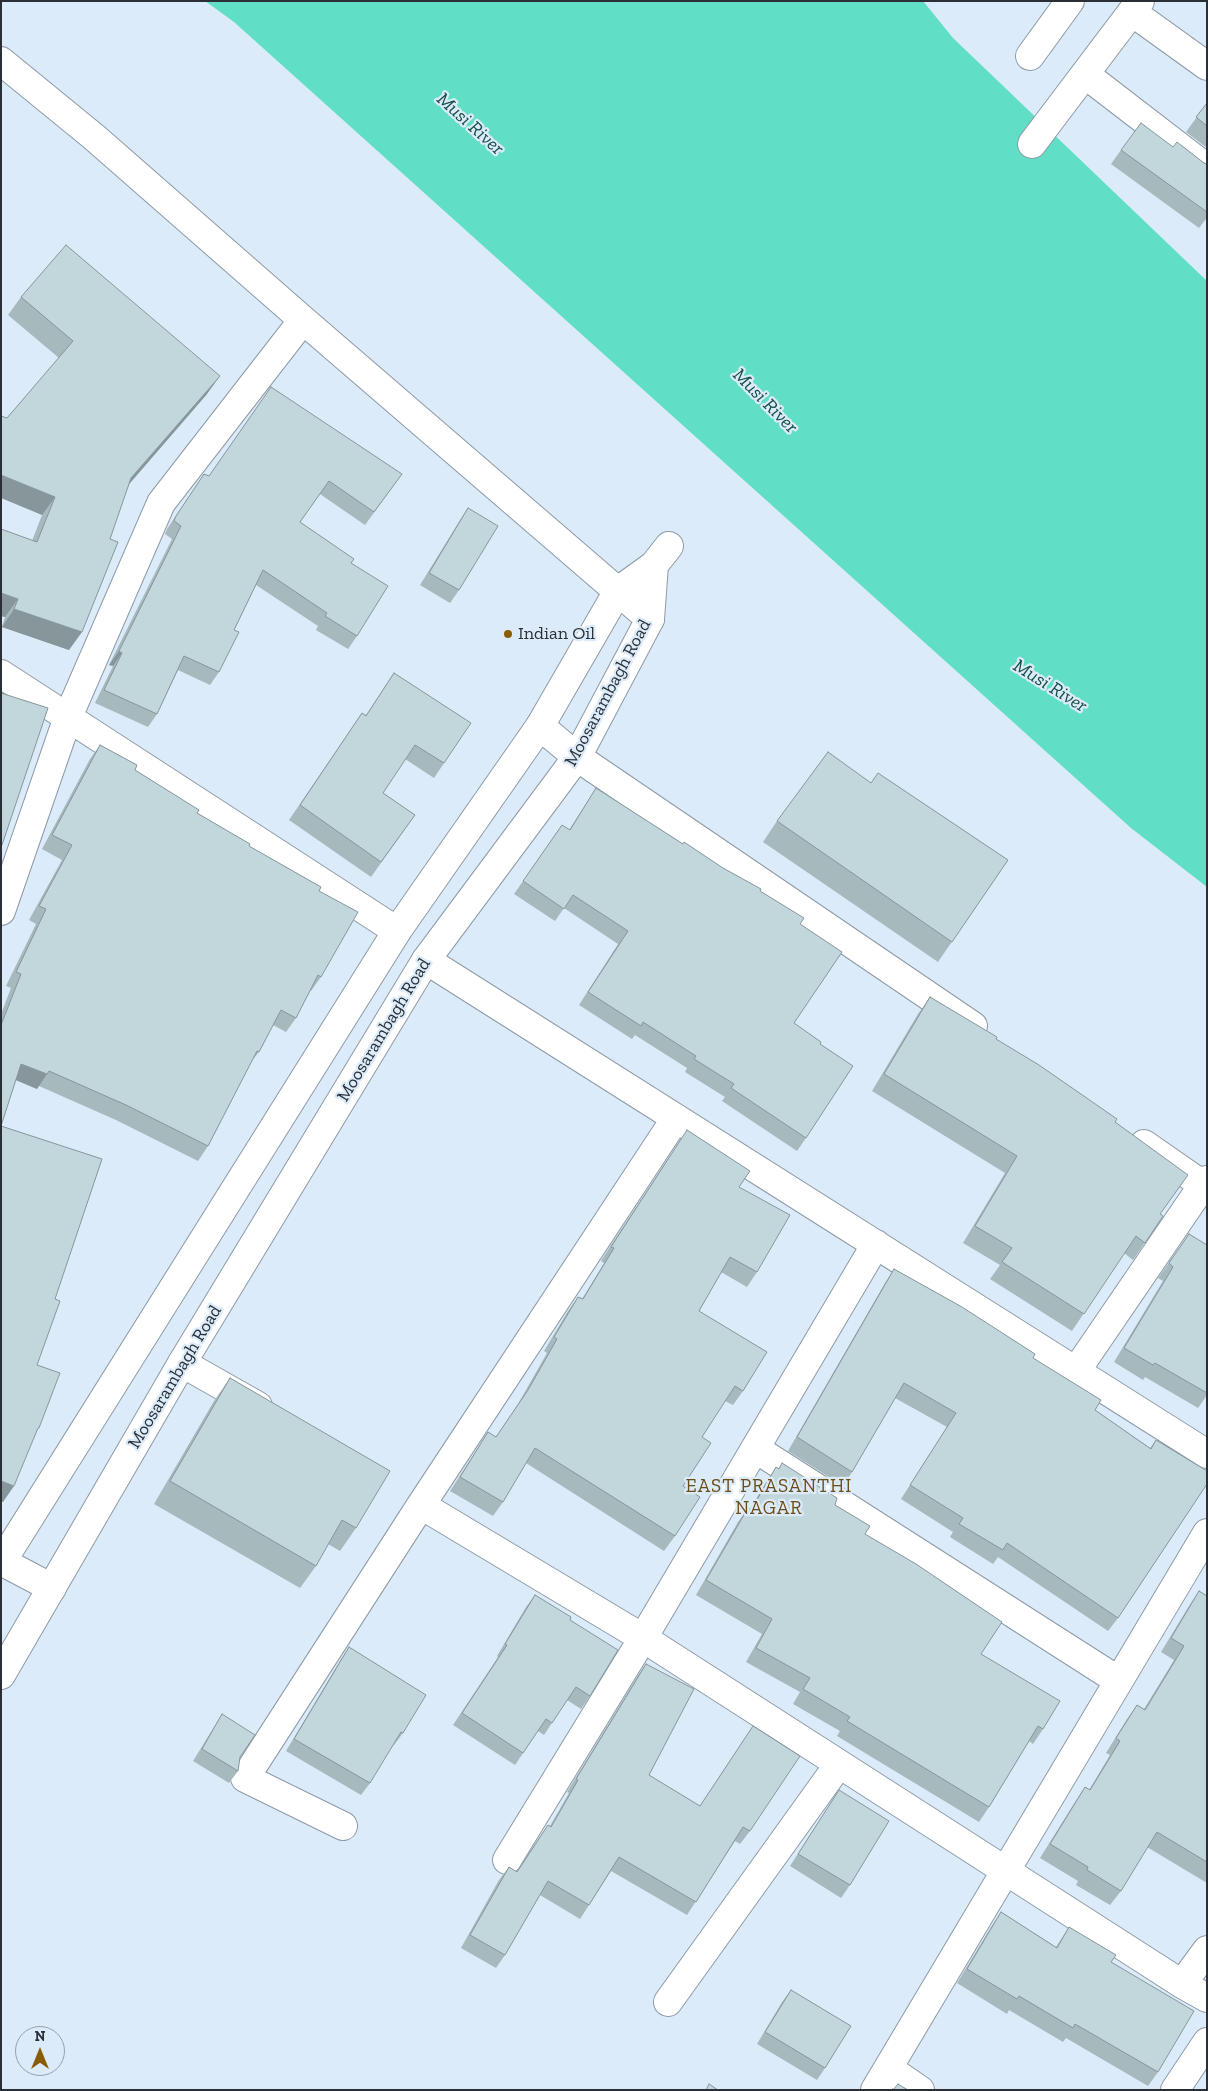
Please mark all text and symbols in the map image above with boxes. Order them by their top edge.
water label: Musi River [432,88,508,160]
water label: Musi River [728,364,802,438]
street label: Moosarambagh Road [560,616,656,770]
place label: Indian Oil [518,623,595,645]
marker: Indian Oil [502,628,514,640]
water label: Musi River [1009,654,1091,718]
street label: Moosarambagh Road [333,954,435,1106]
street label: Moosarambagh Road [124,1301,226,1453]
district label: EAST PRASANTHI NAGAR [684,1476,854,1520]
north arrow [15,2026,65,2076]
text: N [35,2028,45,2045]

